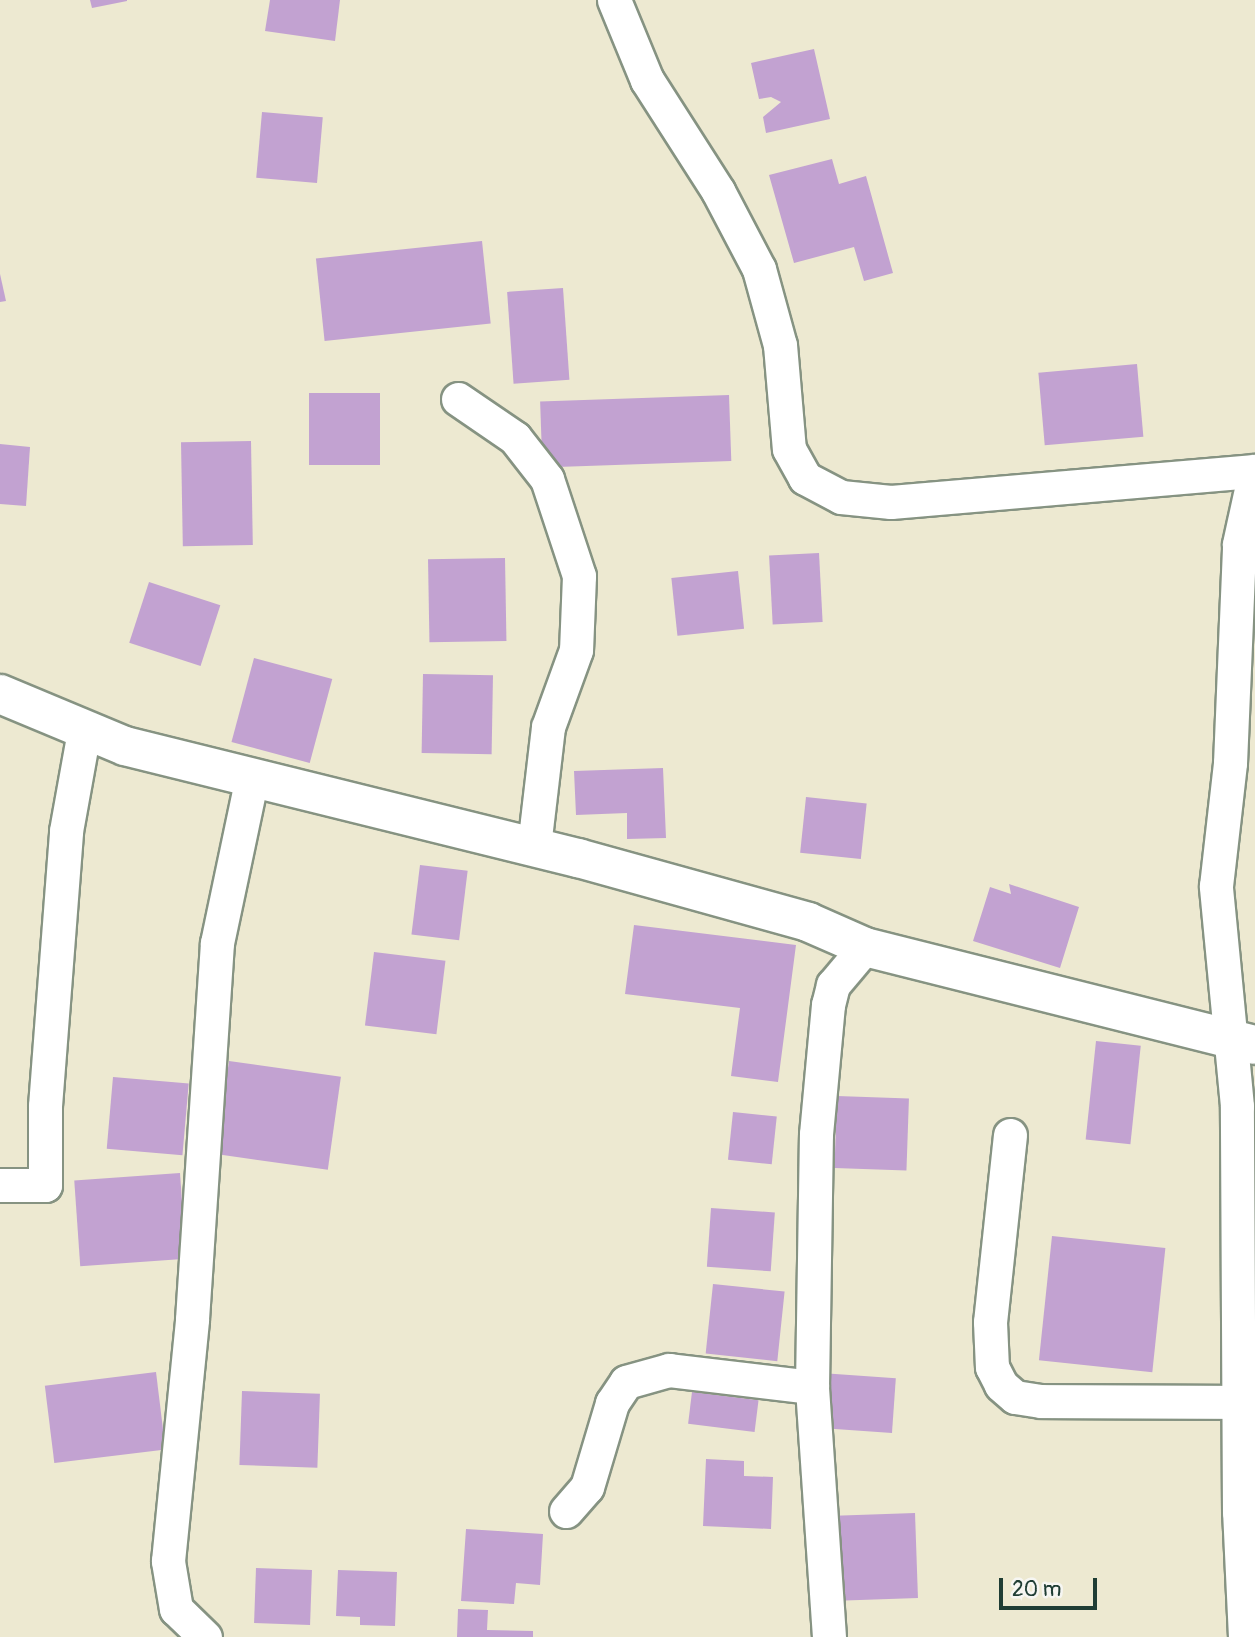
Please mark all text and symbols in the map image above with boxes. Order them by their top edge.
scale bar [1003,1564,1101,1608]
text: 20 m [1012,1576,1061,1603]

